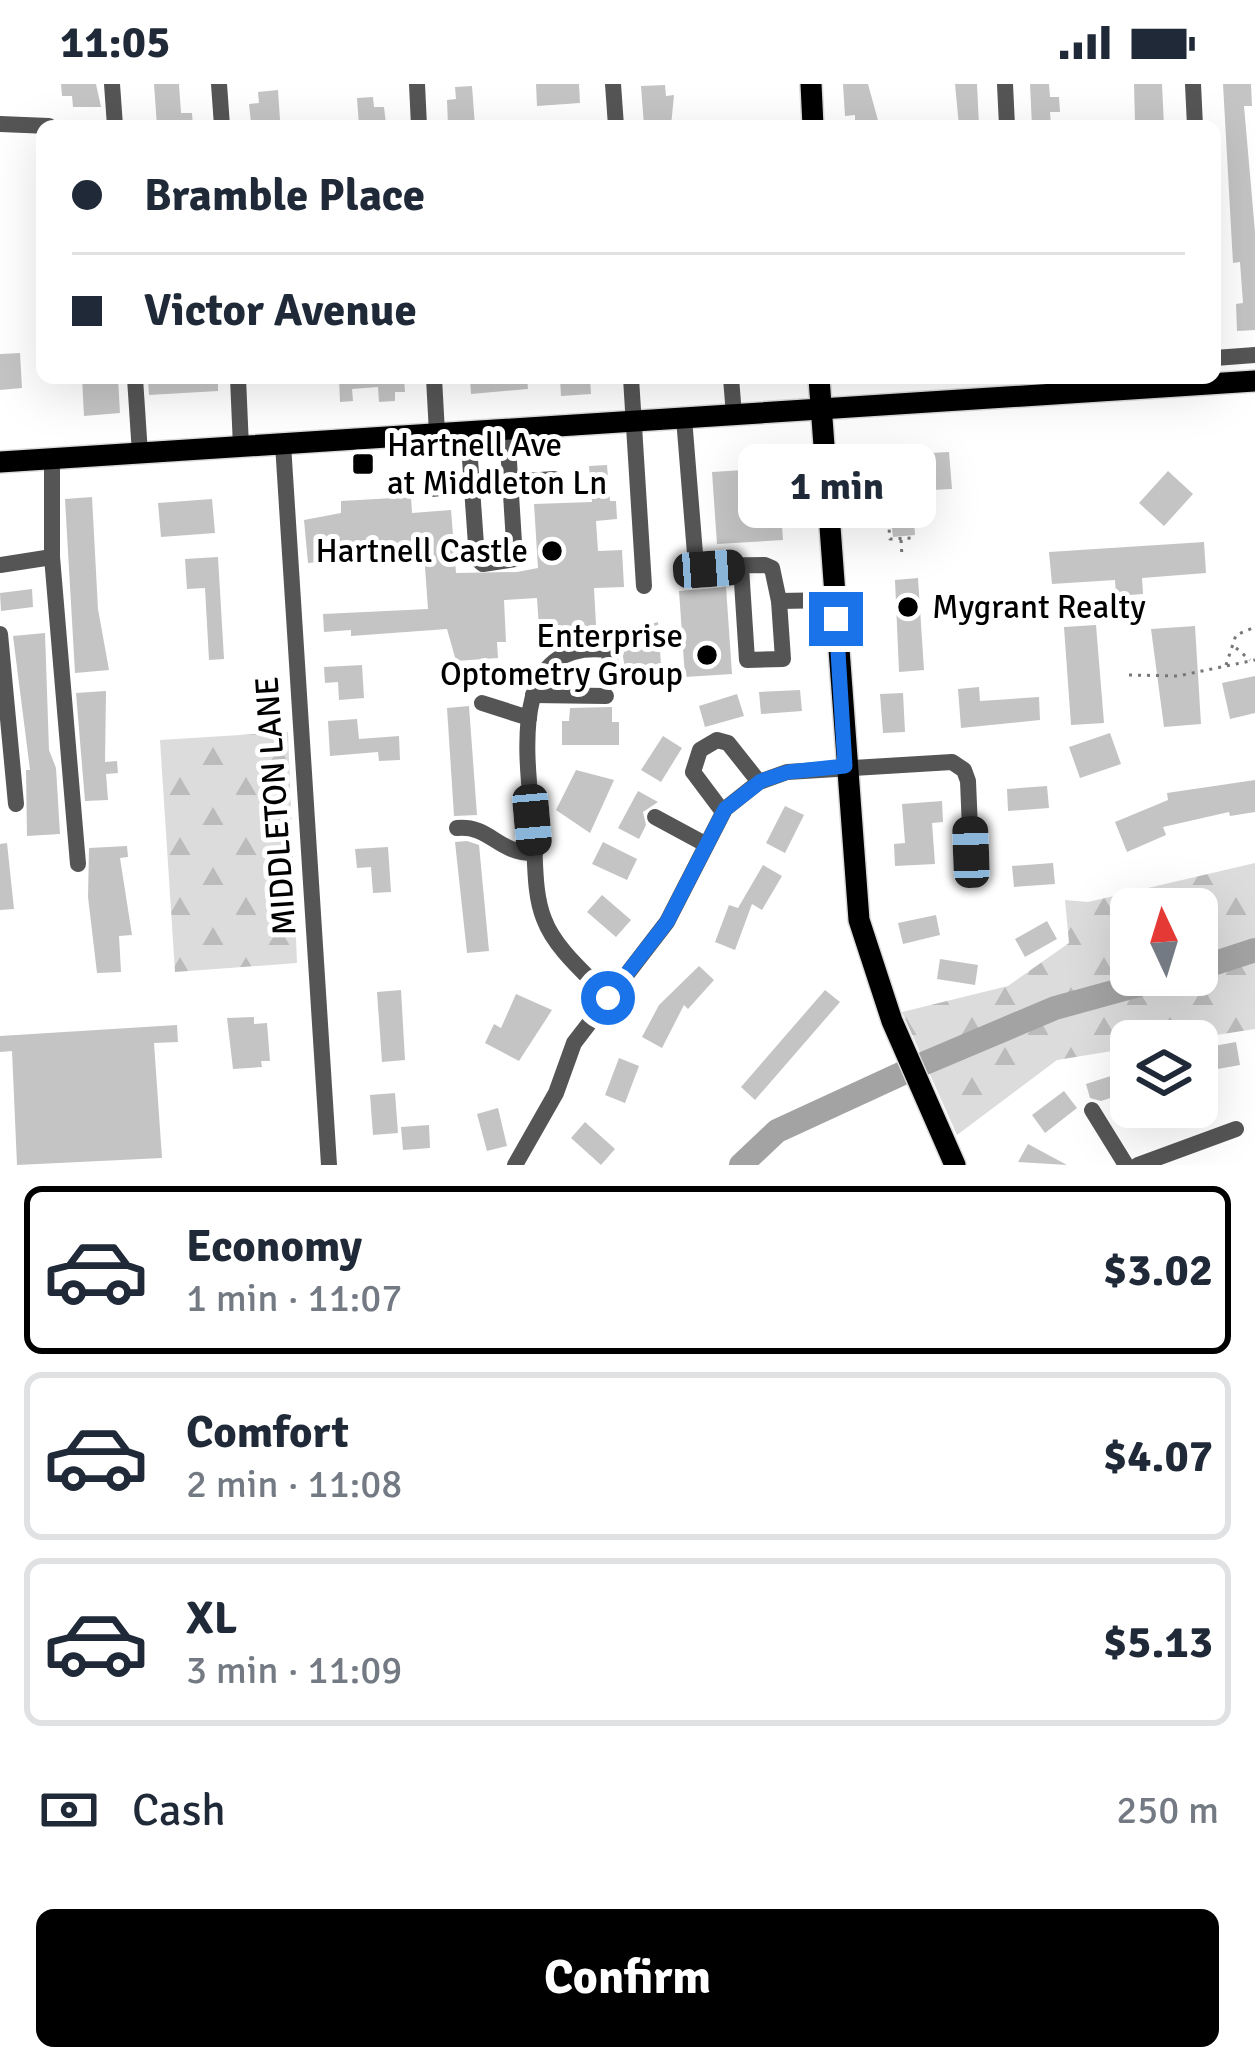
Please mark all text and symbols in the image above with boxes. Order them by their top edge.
text: 11:05 [60,15,170,70]
text: Bramble Place [144,168,425,223]
text: Victor Avenue [144,283,417,338]
place label: Hartnell Ave at Middleton Ln [387,425,607,504]
callout: 1 min [737,445,935,529]
marker: Hartnell Ave at Middleton Ln [350,451,376,477]
text: 1 min [790,462,884,510]
place label: Hartnell Castle [316,531,528,572]
marker: Hartnell Castle [539,538,565,564]
car [672,549,746,589]
place label: Mygrant Realty [932,587,1146,628]
route end [809,592,863,646]
marker: Mygrant Realty [895,594,921,620]
place label: Enterprise Optometry Group [440,616,683,695]
marker: Enterprise Optometry Group [694,642,720,668]
street label: MIDDLETON LANE [246,675,306,937]
car [511,783,553,857]
car [952,815,990,889]
north arrow [1110,888,1218,996]
map controls [1110,888,1218,1128]
route start [581,971,635,1025]
button: layers [1110,1020,1218,1128]
icon: car [42,1216,150,1324]
text: Economy [186,1219,362,1274]
text: $3.02 [1103,1243,1213,1298]
text: 1 min · 11:07 [186,1274,402,1322]
icon: car [42,1402,150,1510]
text: Comfort [186,1405,349,1460]
text: $4.07 [1103,1429,1213,1484]
text: 2 min · 11:08 [186,1460,402,1508]
icon: car [42,1588,150,1696]
text: XL [186,1591,237,1646]
text: $5.13 [1103,1615,1213,1670]
text: 3 min · 11:09 [186,1646,402,1694]
icon: cash [36,1777,102,1843]
text: Cash [132,1783,226,1838]
text: 250 m [1116,1786,1219,1834]
button: Confirm [36,1909,1219,2047]

